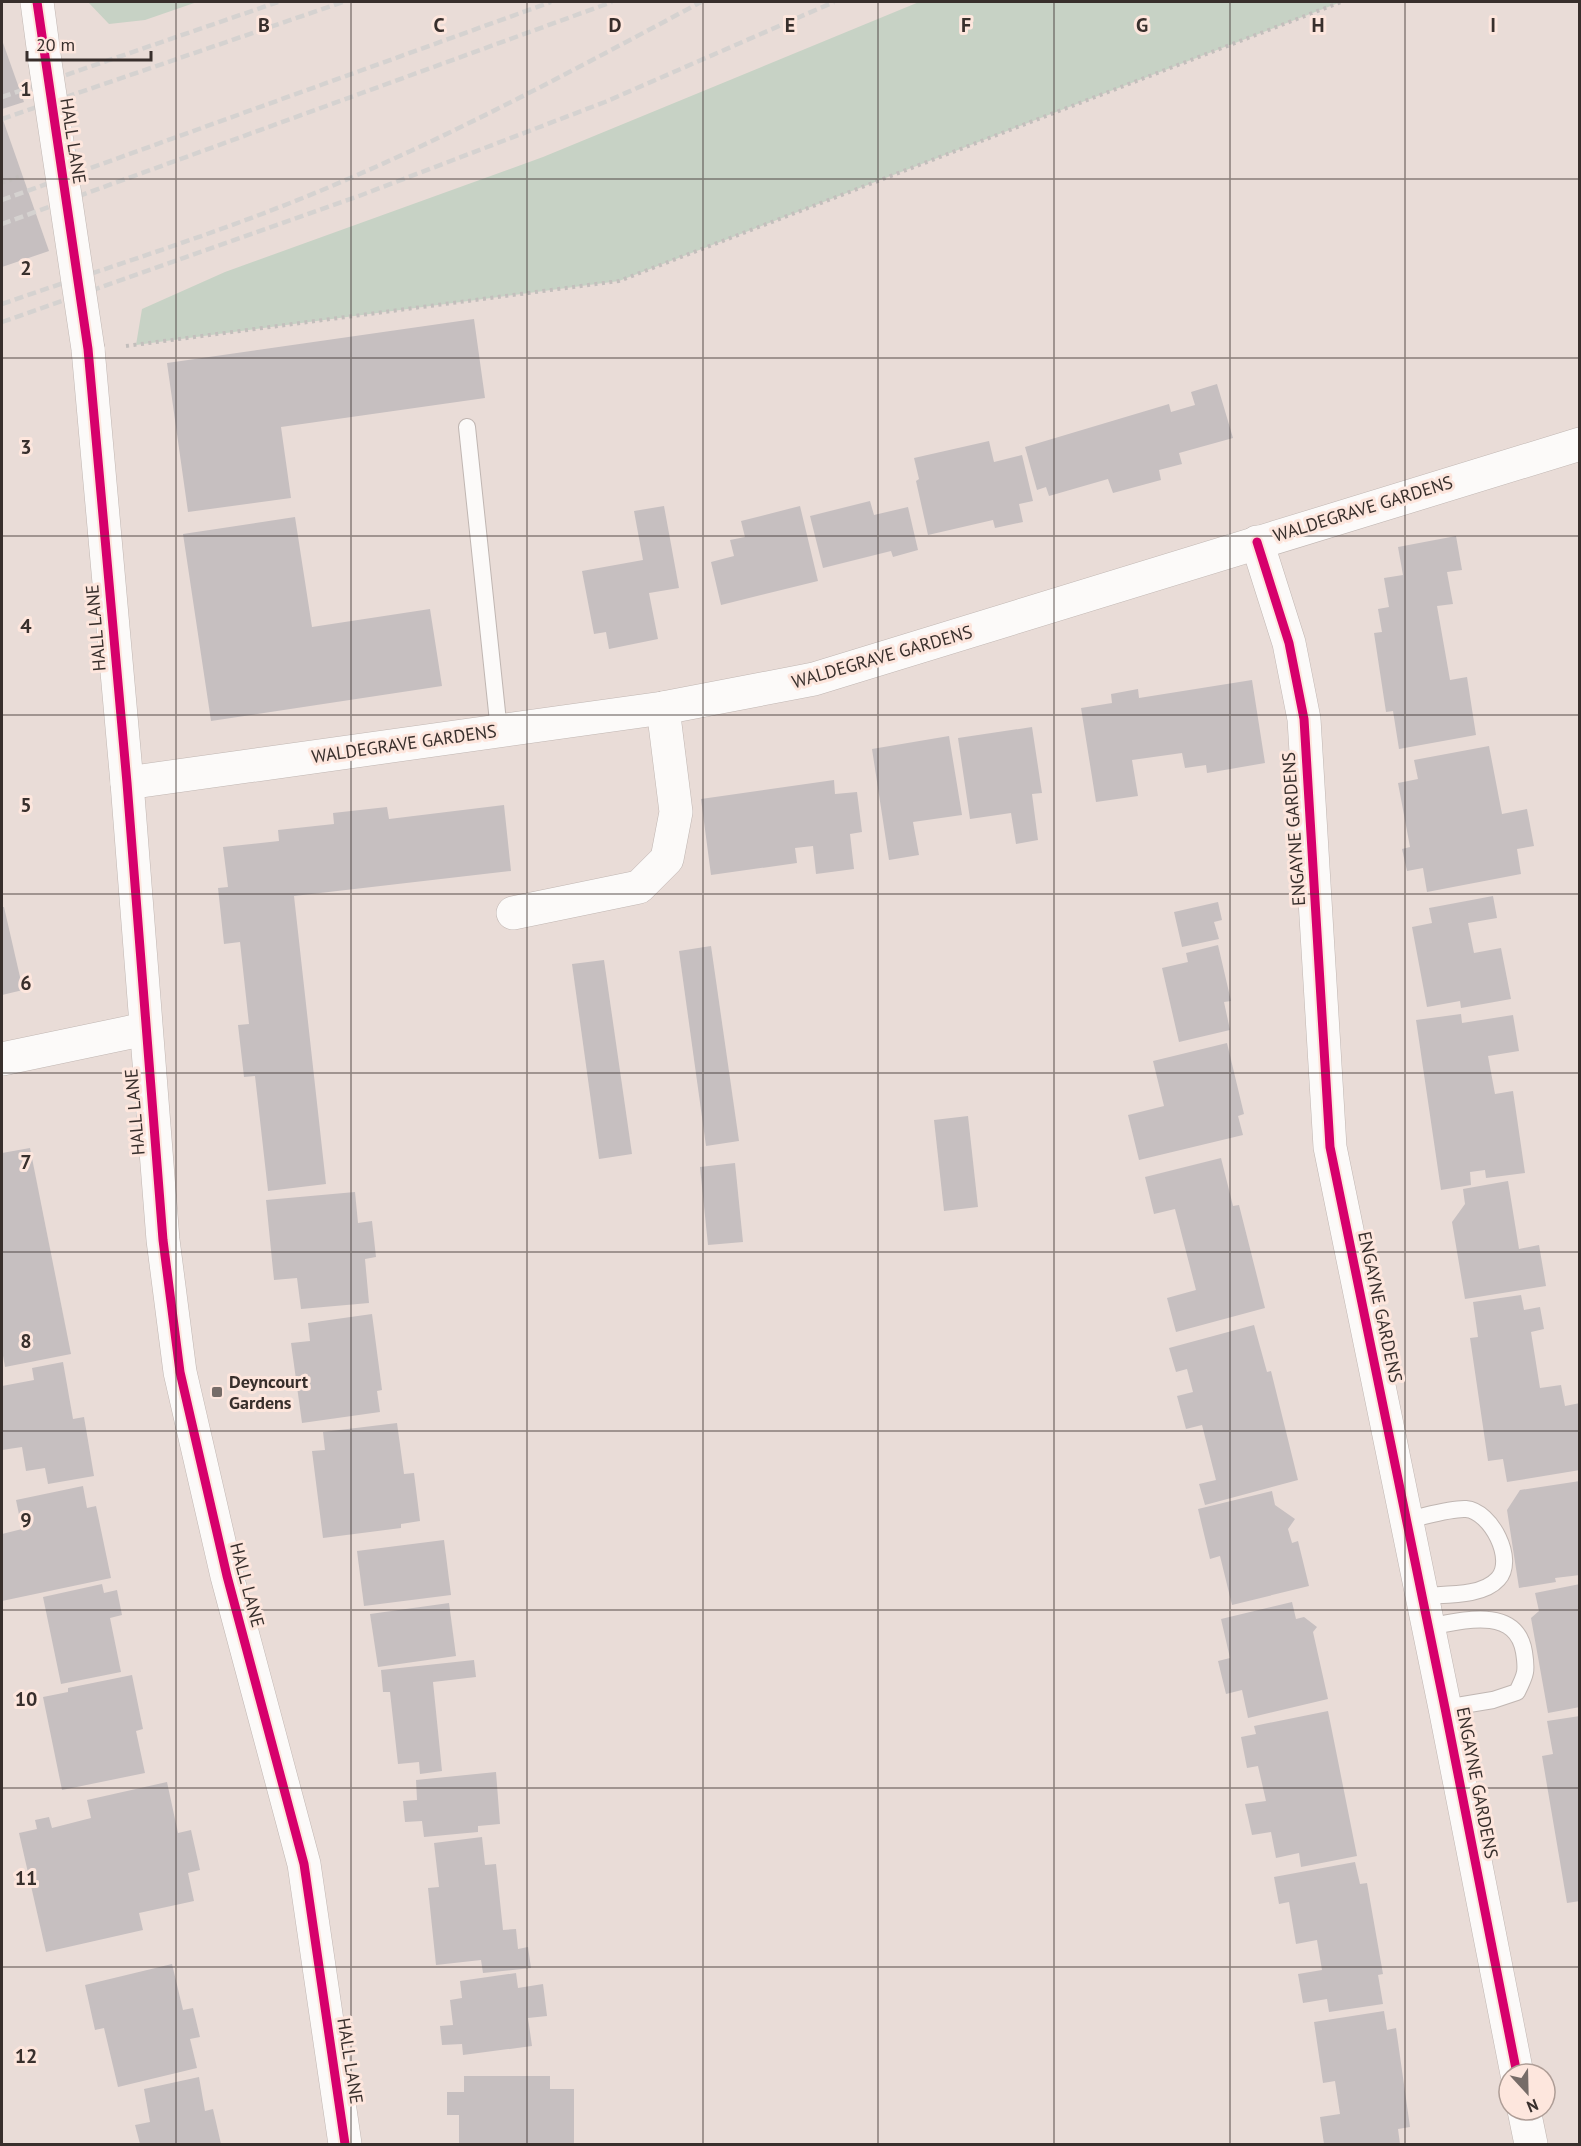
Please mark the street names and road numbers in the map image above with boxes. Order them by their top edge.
street label: HALL LANE [55,96,92,186]
street label: WALDEGRAVE GARDENS [1270,470,1455,547]
street label: HALL LANE [80,584,111,672]
street label: WALDEGRAVE GARDENS [789,620,975,693]
street label: WALDEGRAVE GARDENS [310,719,498,768]
street label: ENGAYNE GARDENS [1277,751,1310,907]
street label: HALL LANE [119,1068,150,1156]
street label: ENGAYNE GARDENS [1353,1229,1408,1385]
street label: HALL LANE [225,1540,270,1630]
street label: ENGAYNE GARDENS [1452,1705,1503,1861]
street label: HALL LANE [332,2016,369,2106]

